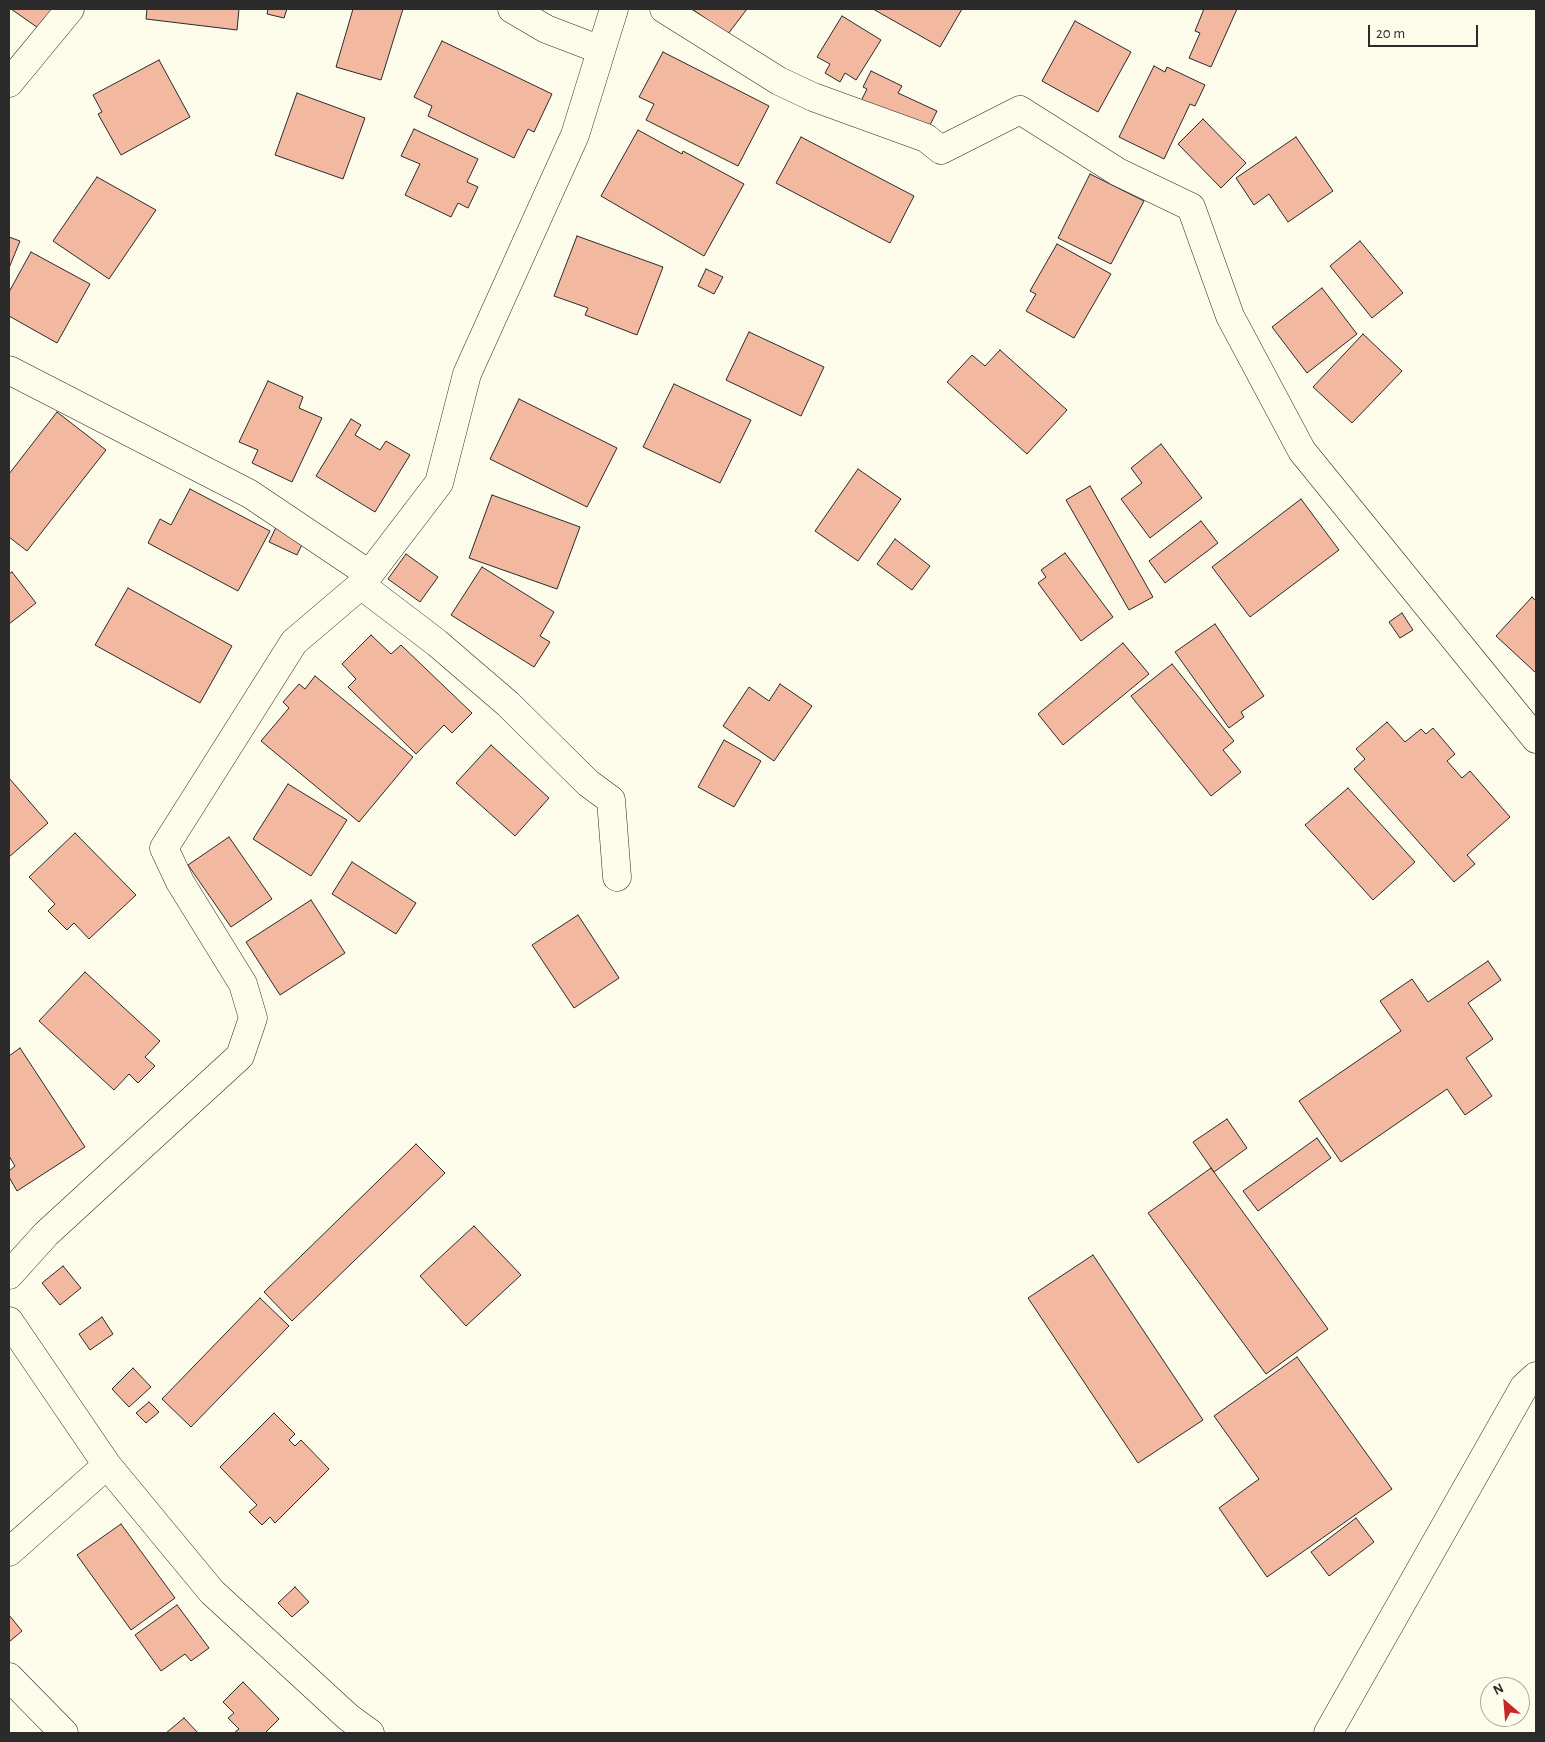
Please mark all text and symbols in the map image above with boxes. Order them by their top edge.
scale bar [1370,15,1480,47]
text: 20 m [1376,26,1405,41]
north arrow [1480,1677,1530,1727]
text: N [1491,1681,1506,1698]

